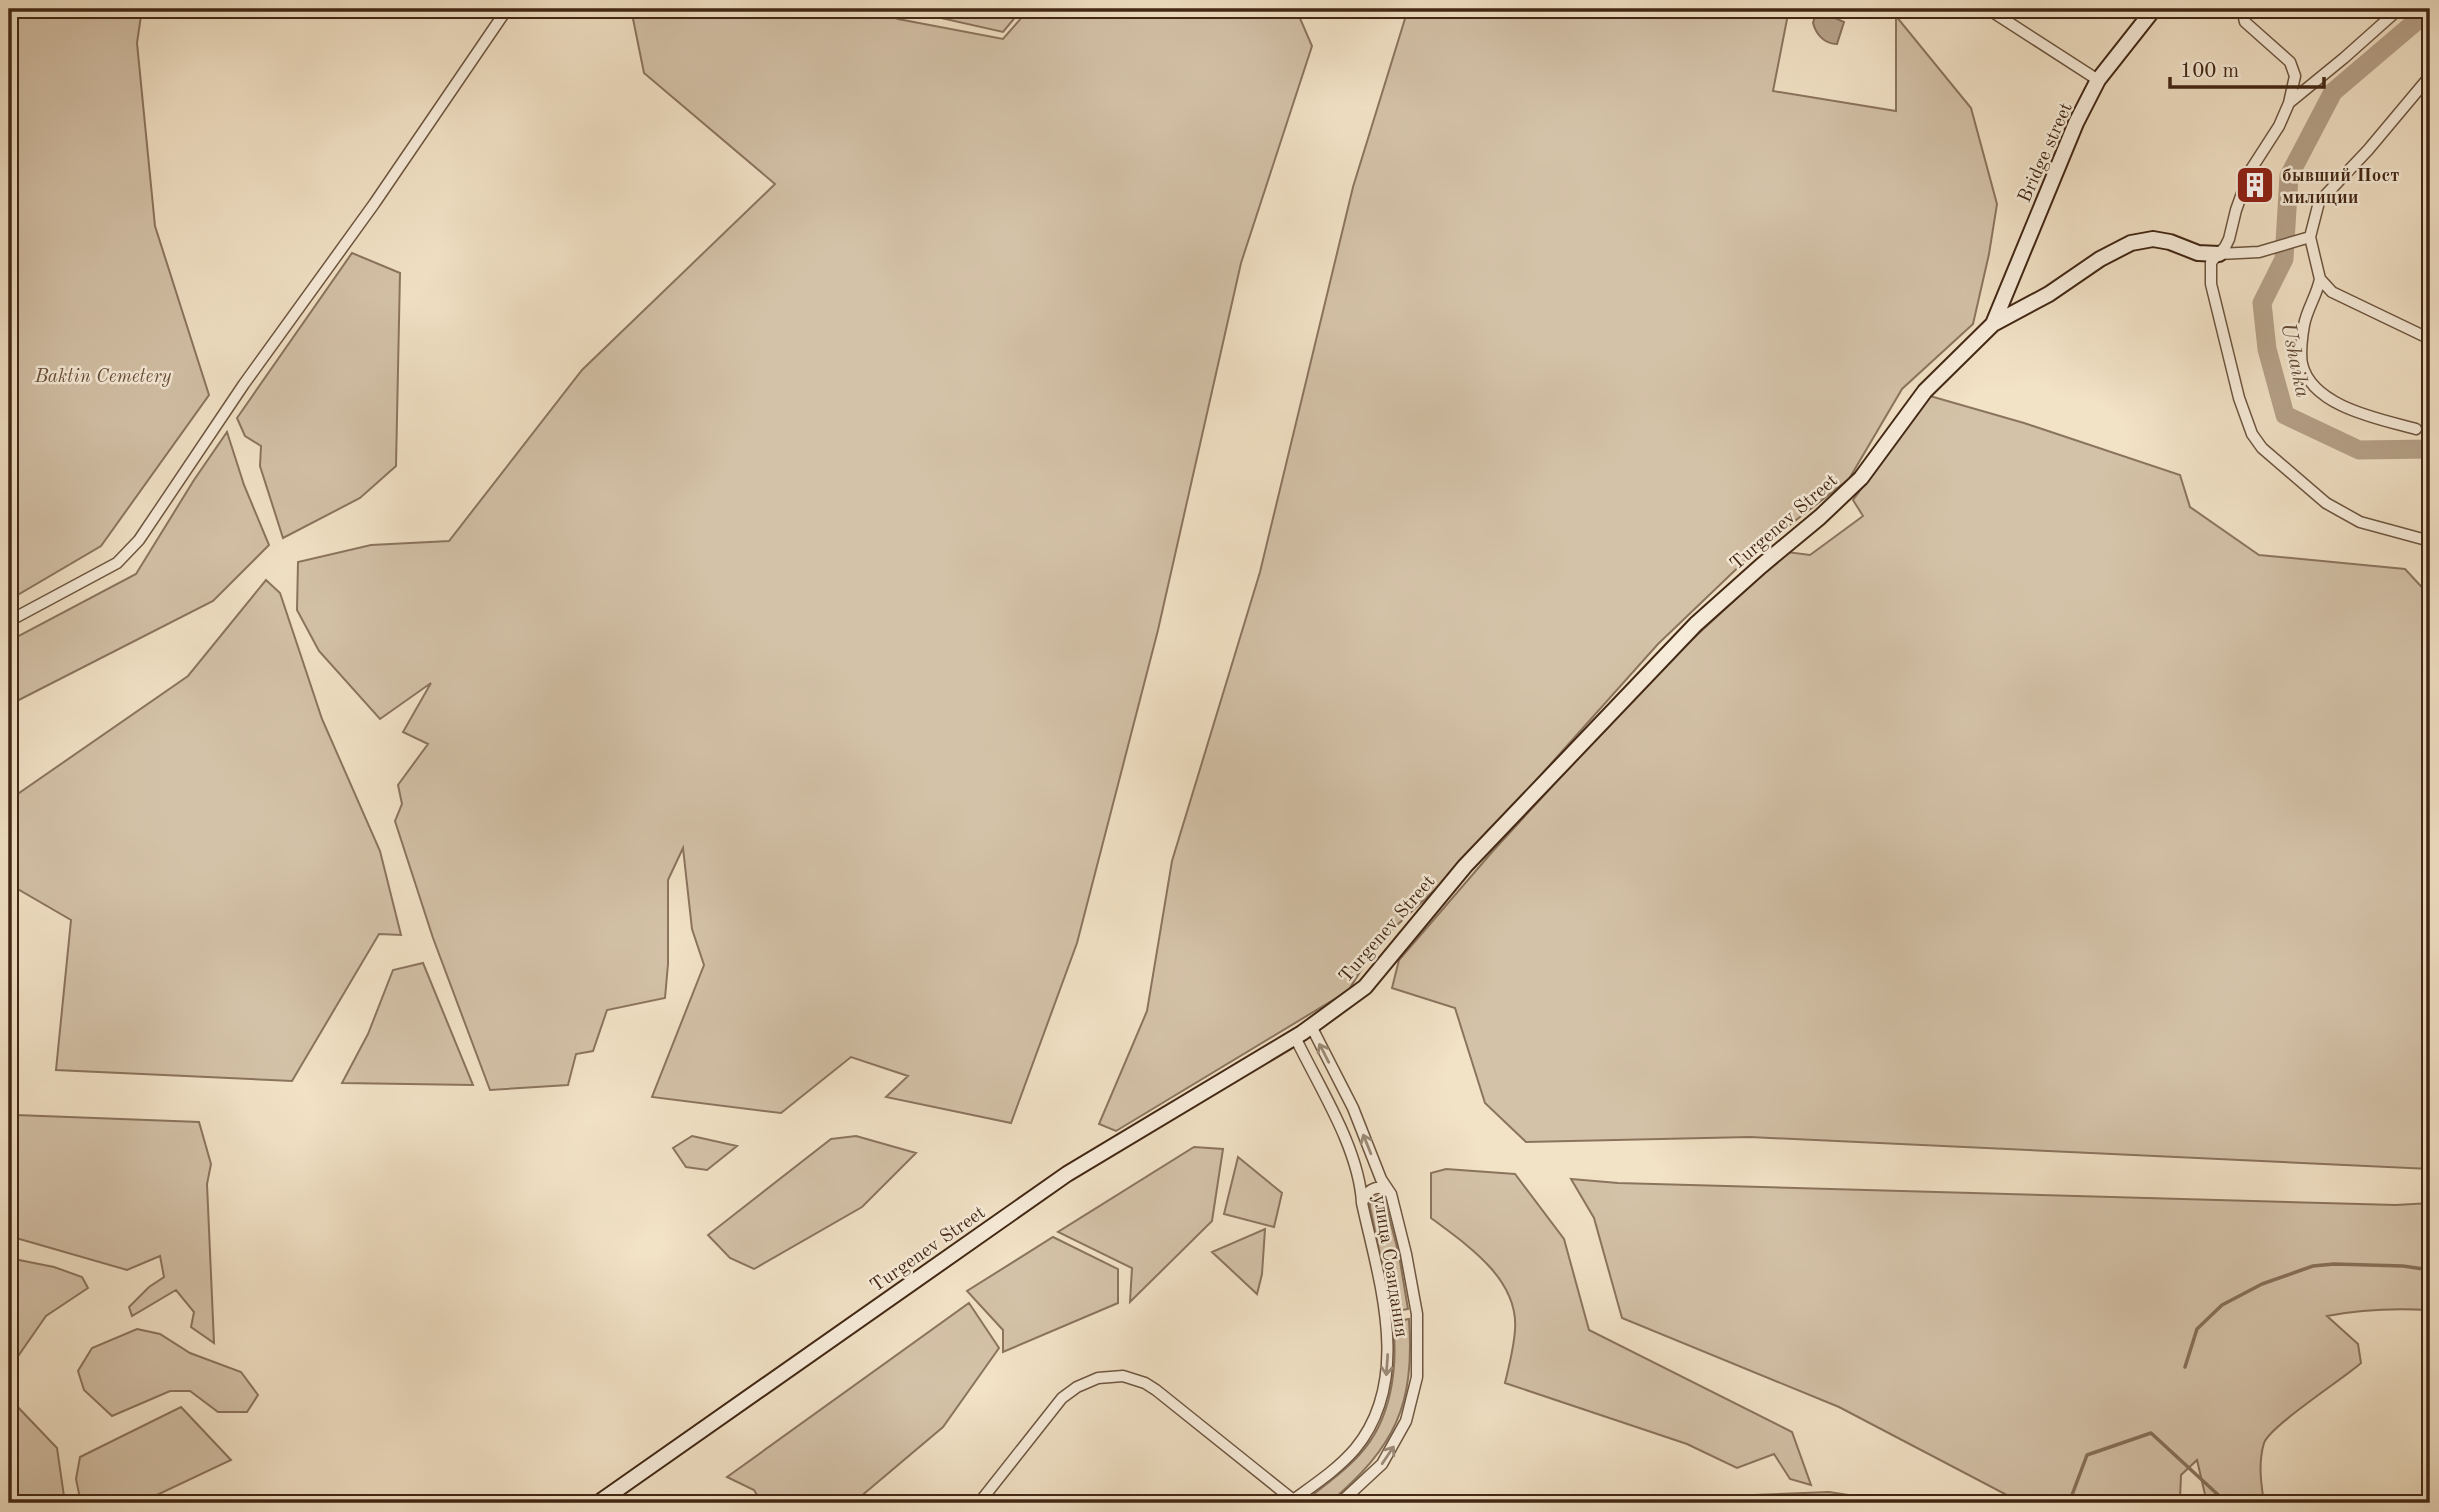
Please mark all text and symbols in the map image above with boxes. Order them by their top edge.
scale bar [2170,46,2324,90]
text: 100 m [2180,61,2239,82]
street label: Bridge street [2016,100,2077,206]
building icon: бывший Пост милиции [2234,164,2276,206]
place label: бывший Пост милиции [2282,167,2400,208]
water label: Ushaika [2276,321,2313,400]
park label: Baktin Cemetery [34,368,172,387]
street label: Turgenev Street [1727,471,1842,574]
street label: Turgenev Street [1336,872,1439,987]
one-way arrow [1316,1043,1330,1064]
one-way arrow [1360,1133,1373,1155]
street label: улица Созидания [1369,1194,1410,1339]
street label: Turgenev Street [868,1203,989,1297]
one-way arrow [1380,1354,1393,1376]
one-way arrow [1381,1446,1395,1465]

